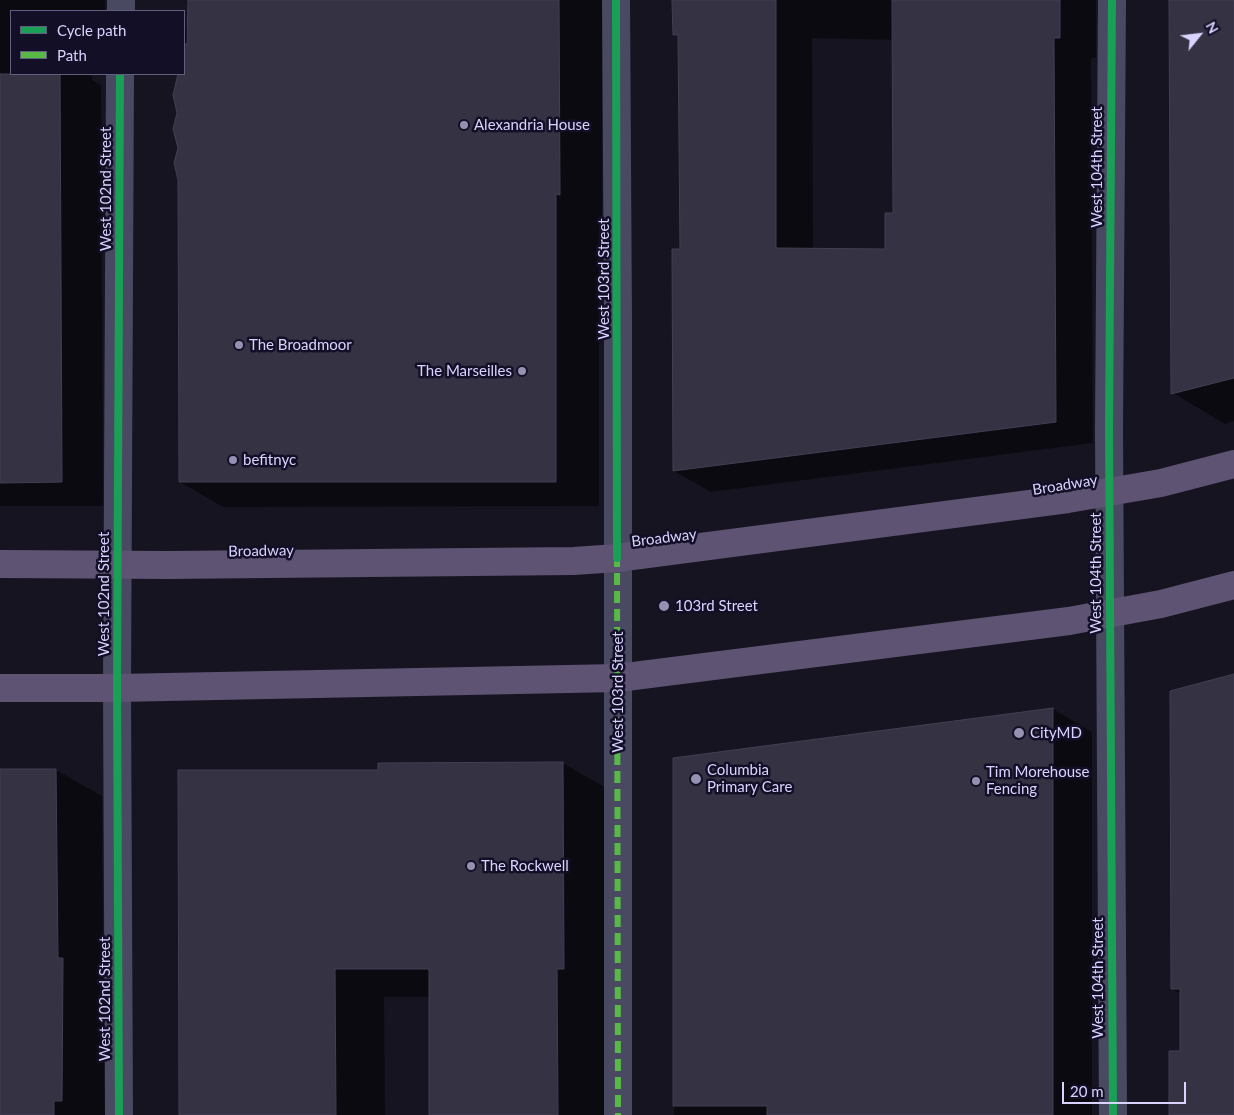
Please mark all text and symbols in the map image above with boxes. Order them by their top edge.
legend [10,10,185,75]
north arrow [1174,10,1224,60]
text: N [1203,19,1223,36]
text: Cycle path [57,21,126,39]
text: Path [57,46,87,64]
street label: West 104th Street [1088,106,1106,228]
place label: Alexandria House [474,116,590,134]
marker: Alexandria House [458,119,470,131]
street label: West 102nd Street [97,127,115,251]
street label: West 103rd Street [595,218,613,340]
place label: The Broadmoor [249,336,352,354]
marker: The Broadmoor [233,339,245,351]
place label: The Marseilles [417,362,512,380]
marker: The Marseilles [516,365,528,377]
place label: befitnyc [243,451,296,469]
marker: befitnyc [227,454,239,466]
street label: Broadway [1031,471,1099,499]
street label: West 104th Street [1087,512,1105,634]
street label: Broadway [630,525,698,551]
street label: West 102nd Street [95,532,113,656]
street label: Broadway [228,541,294,561]
place label: 103rd Street [675,597,758,615]
marker: 103rd Street [657,599,671,613]
street label: West 103rd Street [609,631,627,753]
place label: CityMD [1030,724,1082,742]
marker: CityMD [1012,726,1026,740]
place label: Columbia Primary Care [707,761,792,796]
place label: Tim Morehouse Fencing [986,763,1090,798]
marker: Columbia Primary Care [689,772,703,786]
marker: Tim Morehouse Fencing [970,775,982,787]
place label: The Rockwell [481,857,569,875]
marker: The Rockwell [465,860,477,872]
street label: West 104th Street [1089,917,1107,1039]
street label: West 102nd Street [96,937,114,1061]
scale bar [1064,1072,1188,1104]
text: 20 m [1070,1082,1104,1100]

